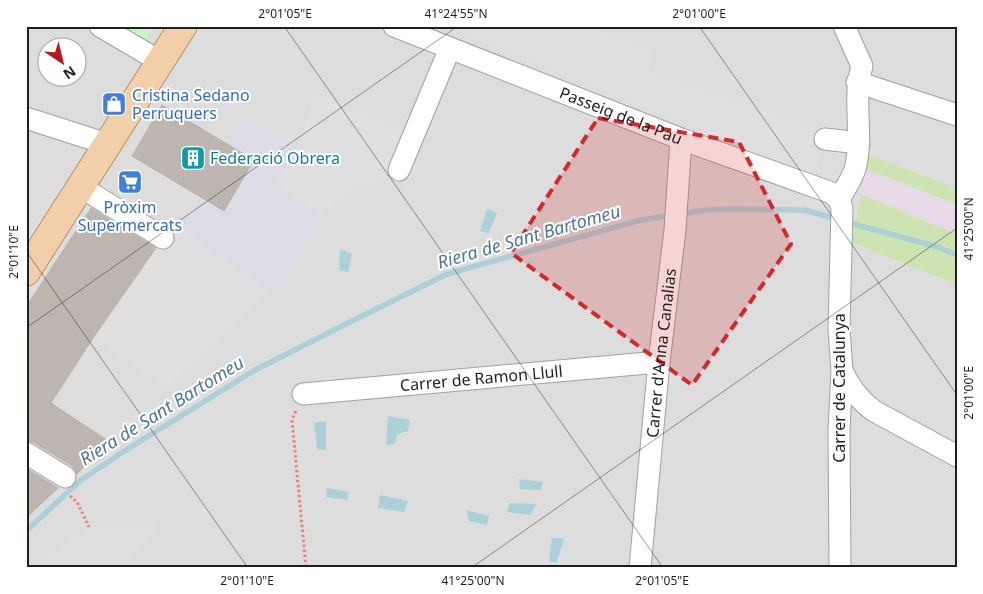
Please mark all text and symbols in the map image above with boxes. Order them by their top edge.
text: 2°01'05"E [258,5,312,22]
text: 41°24'55"N [424,5,488,22]
text: 2°01'00"E [672,5,726,22]
north arrow [38,38,88,88]
text: N [60,62,80,84]
street label: Passeig de la Pau [556,81,686,149]
place label: Cristina Sedano Perruquers [132,84,250,124]
shop icon: Cristina Sedano Perruquers [101,91,127,117]
building icon: Federació Obrera [180,145,206,171]
place label: Federació Obrera [210,147,340,169]
supermarket icon: Pròxim Supermercats [117,169,143,195]
place label: Pròxim Supermercats [78,196,182,236]
text: 41°25'00"N [960,197,977,261]
water label: Riera de Sant Bartomeu [434,198,623,274]
text: 2°01'10"E [5,225,22,279]
street label: Carrer d'Anna Canalias [641,267,681,439]
street label: Carrer de Catalunya [828,313,850,463]
water label: Riera de Sant Bartomeu [75,350,248,471]
street label: Carrer de Ramon Llull [399,360,564,396]
text: 2°01'00"E [960,366,977,420]
text: 2°01'10"E [220,572,274,589]
text: 41°25'00"N [441,572,505,589]
text: 2°01'05"E [635,572,689,589]

